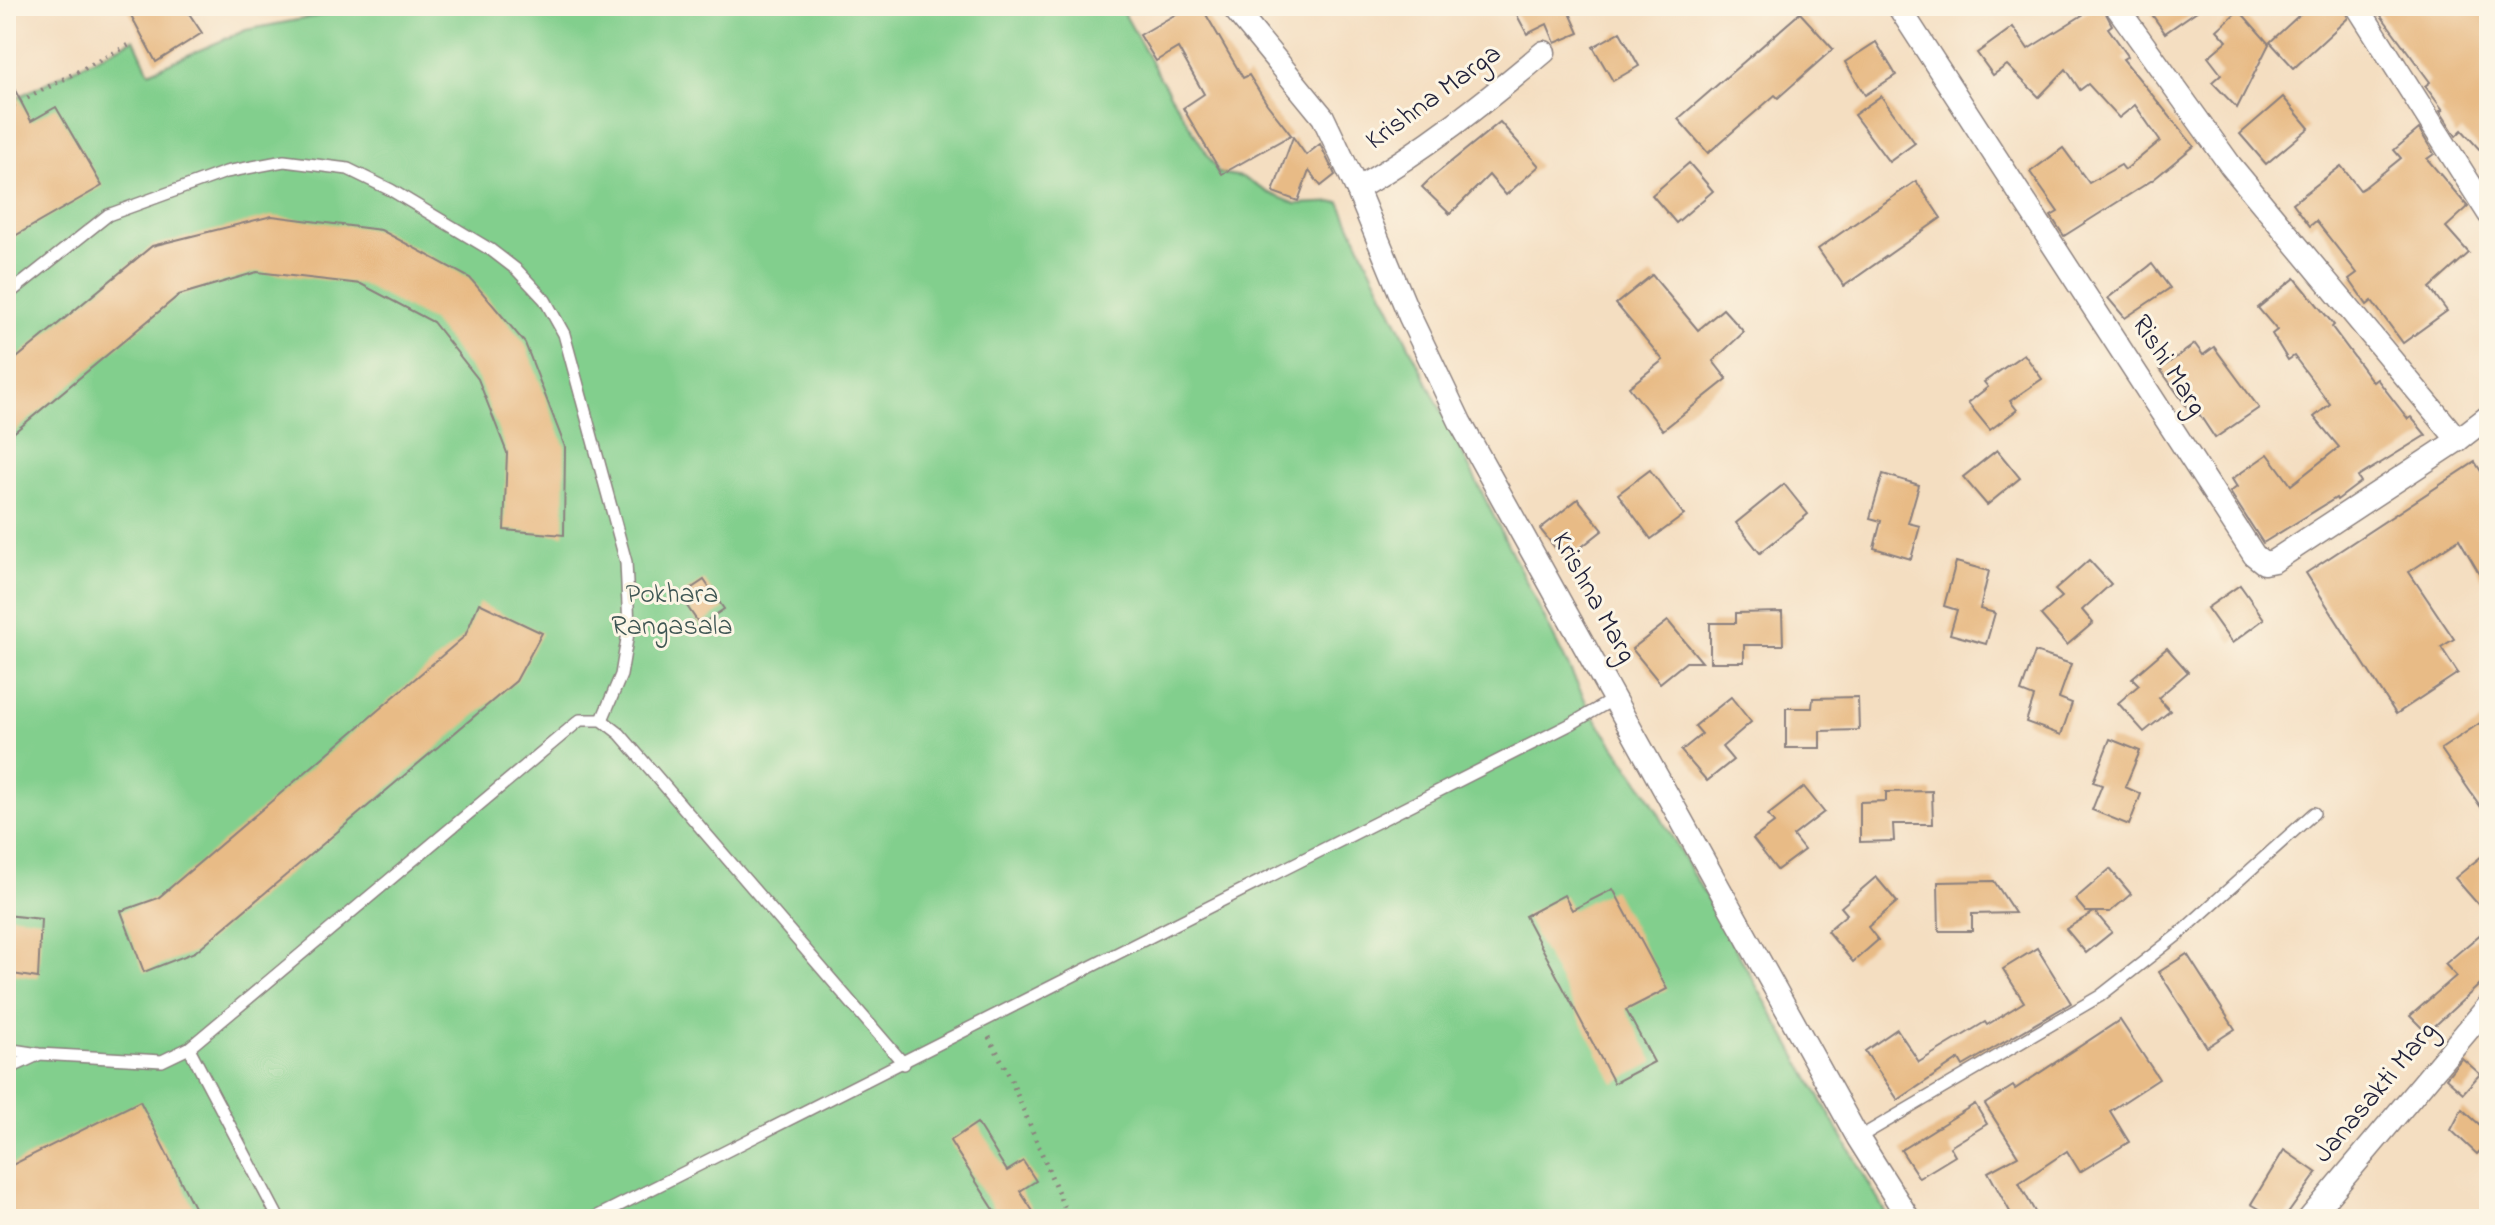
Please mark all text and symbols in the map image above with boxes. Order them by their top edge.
street label: Krishna Marga [1358,35,1510,161]
street label: Rishi Marg [2120,307,2216,425]
street label: Krishna Marg [1540,525,1646,671]
park label: Pokhara Rangasala [611,575,733,648]
street label: Janasakti Marg [2304,1013,2448,1173]

